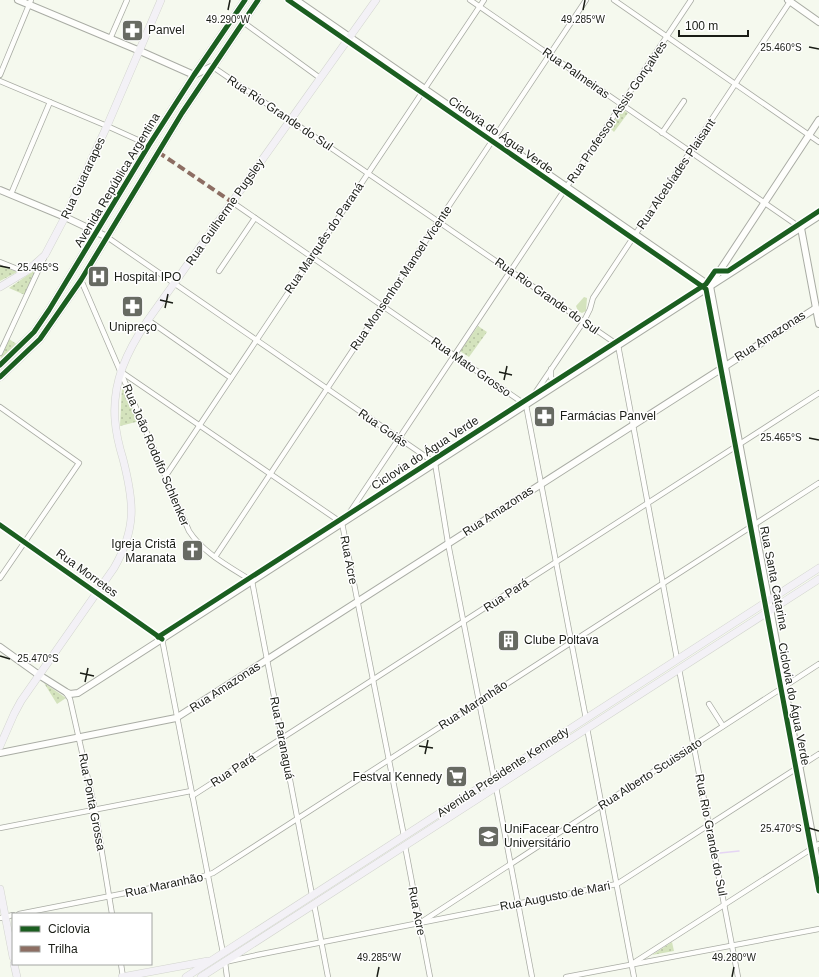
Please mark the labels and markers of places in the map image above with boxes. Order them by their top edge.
pharmacy icon: Panvel [120,17,146,43]
place label: Panvel [148,23,185,37]
hospital icon: Hospital IPO [86,264,112,290]
place label: Hospital IPO [114,270,181,284]
pharmacy icon: Unipreço [120,293,146,319]
place label: Unipreço [109,320,157,334]
pharmacy icon: Farmácias Panvel [532,403,558,429]
place label: Farmácias Panvel [560,409,656,423]
place label: Igreja Cristã Maranata [111,537,176,565]
church icon: Igreja Cristã Maranata [179,538,205,564]
building icon: Clube Poltava [496,627,522,653]
place label: Clube Poltava [524,633,599,647]
supermarket icon: Festval Kennedy [444,764,470,790]
place label: Festval Kennedy [353,770,442,784]
place label: UniFacear Centro Universitário [504,822,599,850]
school or university icon: UniFacear Centro Universitário [475,823,501,849]

